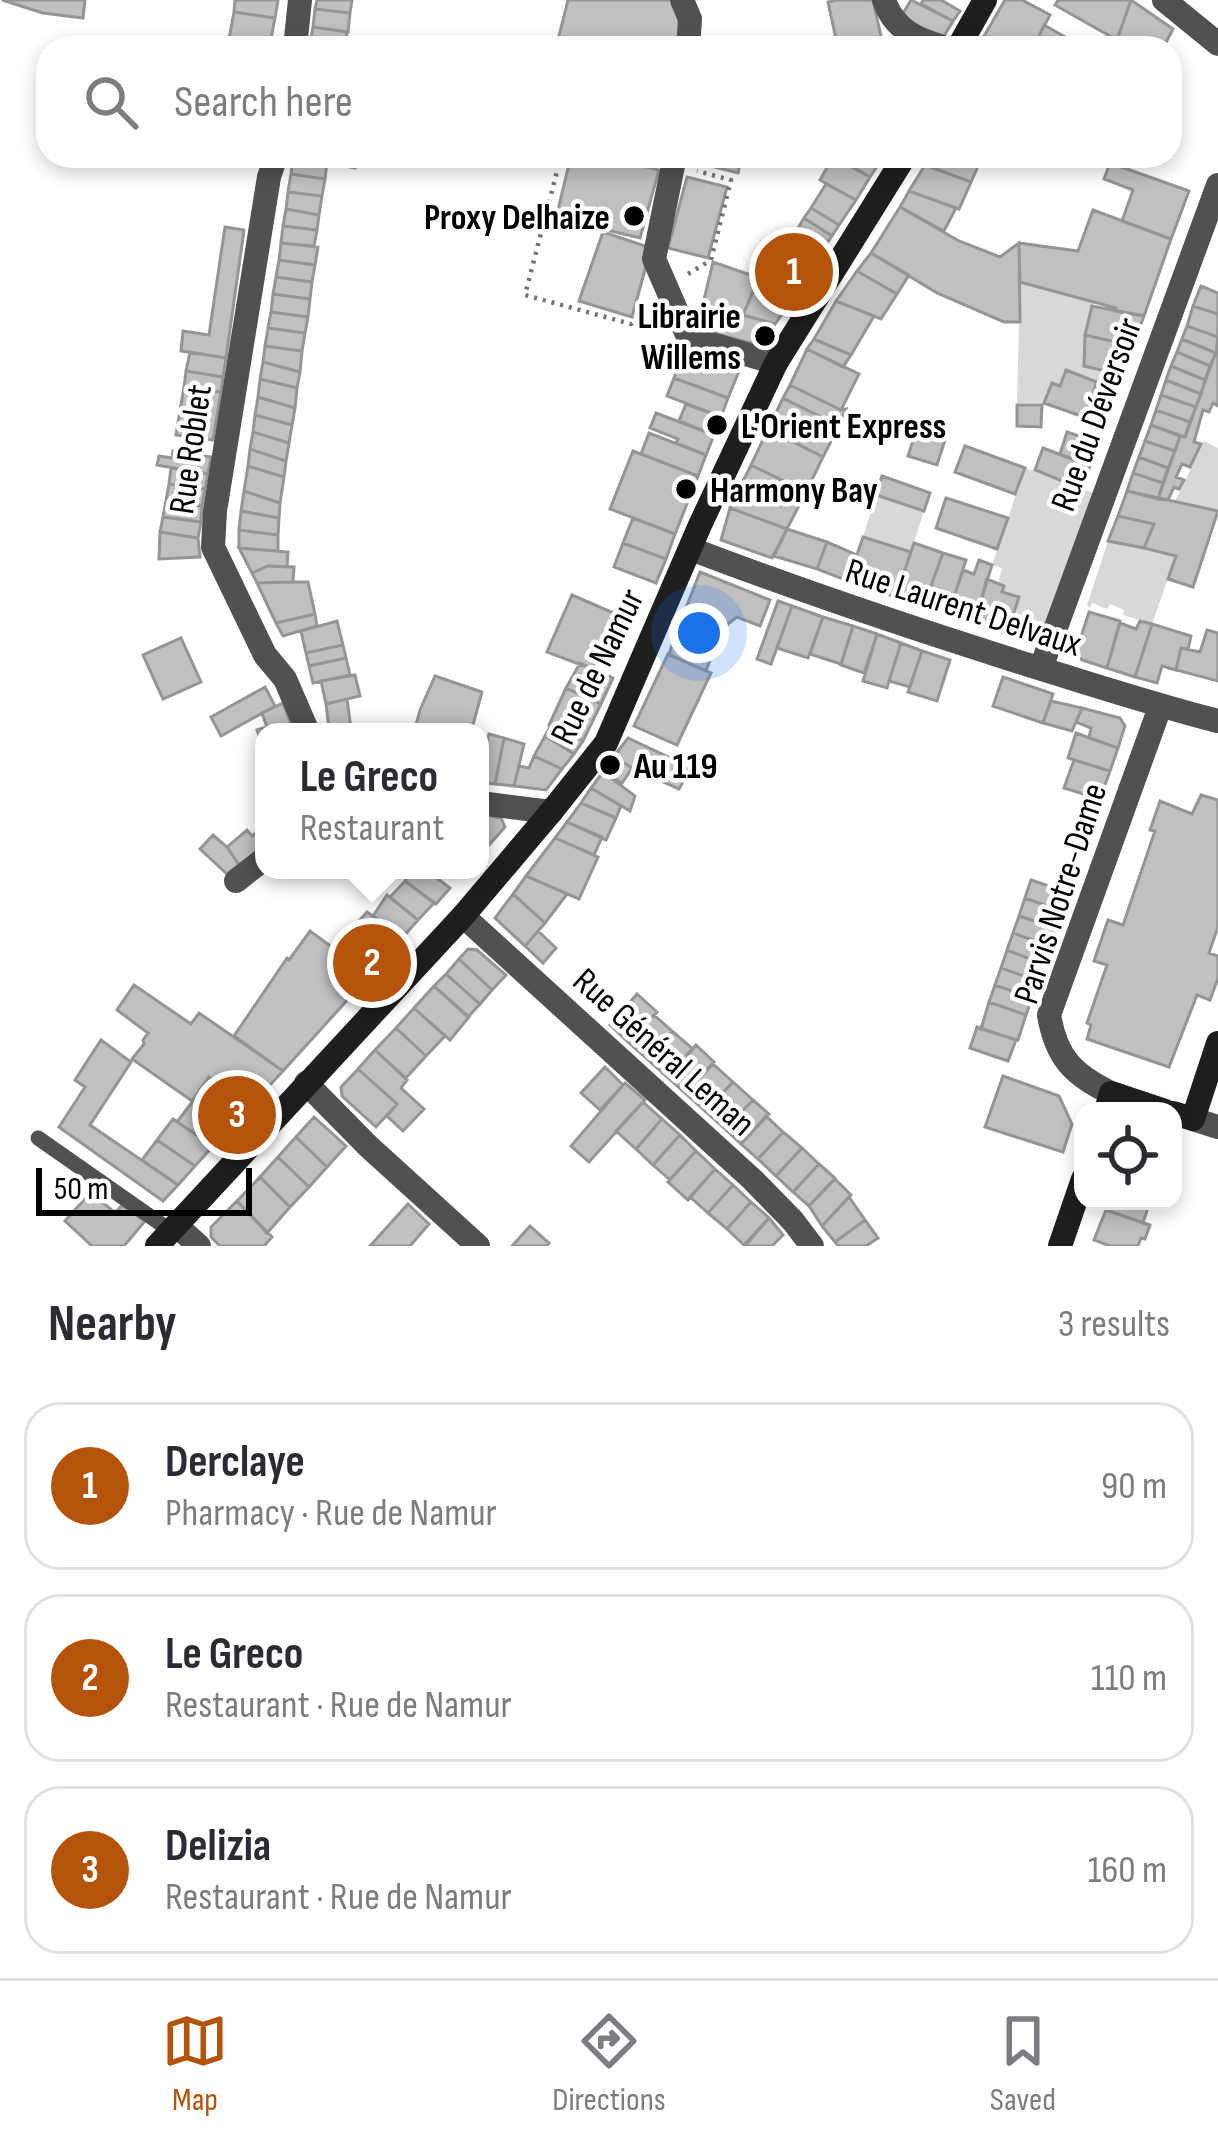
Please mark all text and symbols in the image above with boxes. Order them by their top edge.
search box [36,36,1182,168]
icon: search [78,69,144,135]
text: Search here [174,75,353,130]
place label: Proxy Delhaize [424,197,610,240]
marker: Proxy Delhaize [621,203,647,229]
pin: 1 [755,227,833,317]
place label: Librairie Willems [637,296,741,380]
street label: Rue du Déversoir [1043,312,1152,517]
marker: Librairie Willems [752,323,778,349]
street label: Rue Roblet [161,382,222,517]
place label: L'Orient Express [741,406,946,449]
marker: L'Orient Express [704,412,730,438]
place label: Harmony Bay [710,470,878,513]
marker: Harmony Bay [673,476,699,502]
street label: Rue Laurent Delvaux [840,550,1087,667]
street label: Rue de Namur [542,582,654,752]
your location [669,603,729,663]
popup [255,723,489,879]
place label: Au 119 [633,746,718,789]
text: Le Greco [300,750,438,805]
marker: Au 119 [597,752,623,778]
street label: Parvis Notre-Dame [1006,778,1117,1009]
text: Restaurant [300,805,444,852]
pin: 2 [333,918,411,1008]
street label: Rue Général Leman [563,960,763,1146]
pin: 3 [198,1070,276,1160]
map controls [1074,1102,1182,1210]
button: locate [1074,1102,1182,1210]
scale bar [36,1162,252,1215]
text: 50 m [54,1169,108,1209]
text: Nearby [48,1294,177,1355]
text: 3 results [1058,1301,1170,1348]
text: Derclaye [165,1435,305,1490]
text: 1 [82,1463,98,1510]
text: 90 m [1101,1463,1167,1510]
text: Pharmacy · Rue de Namur [165,1490,497,1537]
text: Le Greco [165,1627,304,1682]
text: 2 [81,1655,99,1702]
text: 110 m [1091,1655,1167,1702]
text: Restaurant · Rue de Namur [165,1682,512,1729]
text: Delizia [165,1819,271,1874]
text: 3 [81,1847,99,1894]
text: 160 m [1088,1847,1167,1894]
text: Restaurant · Rue de Namur [165,1874,512,1921]
tab: Map [162,2008,228,2120]
tab: Directions [552,2008,666,2120]
tab: Saved [990,2008,1056,2120]

